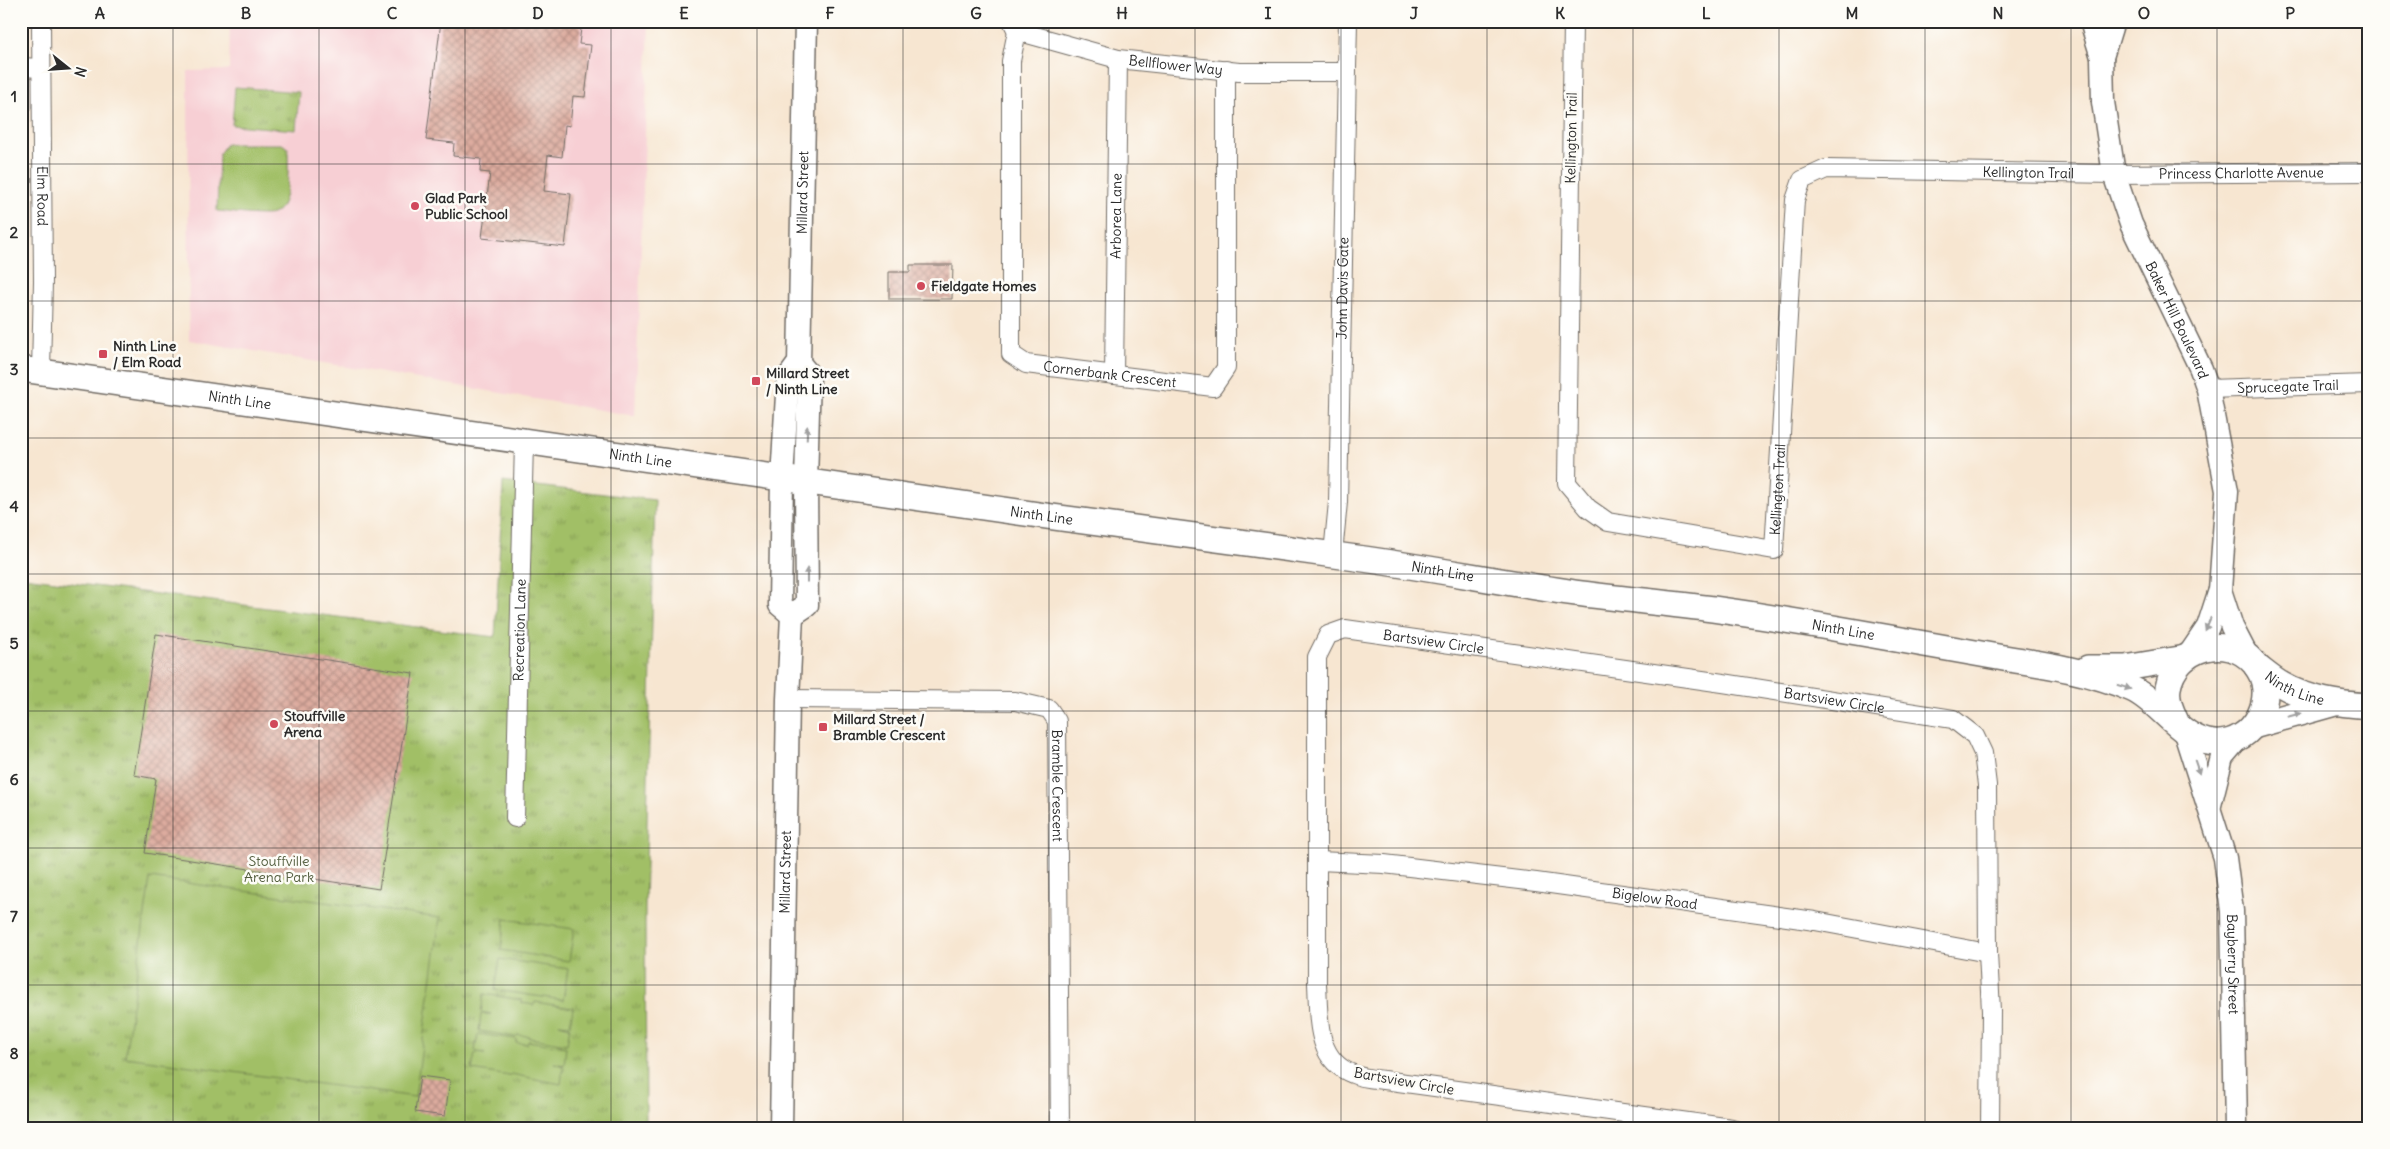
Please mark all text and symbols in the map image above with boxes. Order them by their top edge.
text: A [95,3,105,23]
text: B [241,3,252,23]
text: C [387,3,398,23]
text: D [532,3,544,23]
text: E [679,3,689,23]
text: F [825,3,835,23]
text: G [970,3,982,23]
text: H [1116,3,1128,23]
text: I [1265,3,1272,23]
text: J [1410,3,1419,23]
text: K [1555,3,1565,23]
text: L [1702,3,1711,23]
text: M [1846,3,1859,23]
text: N [1992,3,2004,23]
text: O [2138,3,2150,23]
text: P [2285,3,2295,23]
north arrow [42,42,92,92]
street label: Bellflower Way [1128,51,1224,79]
text: N [70,65,90,79]
text: 1 [11,86,17,106]
street label: Kellington Trail [1561,92,1581,184]
street label: Millard Street [793,150,812,234]
street label: Kellington Trail [1982,163,2074,182]
street label: Princess Charlotte Avenue [2159,163,2324,183]
street label: Elm Road [33,166,52,226]
street label: Arborea Lane [1106,173,1126,259]
place label: Glad Park Public School [425,189,508,223]
marker: Glad Park Public School [409,200,421,212]
text: 2 [10,222,19,242]
street label: John Davis Gate [1332,237,1353,340]
street label: Baker Hill Boulevard [2141,258,2213,381]
place label: Fieldgate Homes [931,277,1037,295]
marker: Fieldgate Homes [915,280,927,292]
place label: Ninth Line / Elm Road [113,337,182,371]
marker: Ninth Line / Elm Road [97,348,109,360]
street label: Cornerbank Crescent [1042,357,1178,391]
text: 3 [9,359,19,379]
place label: Millard Street / Ninth Line [766,364,849,398]
marker: Millard Street / Ninth Line [750,375,762,387]
street label: Sprucegate Trail [2237,376,2339,397]
street label: Ninth Line [207,387,272,413]
one-way arrow [804,425,812,441]
street label: Kellington Trail [1766,443,1789,536]
street label: Ninth Line [608,445,673,472]
text: 4 [9,496,19,516]
street label: Ninth Line [1009,502,1074,529]
street label: Ninth Line [1410,557,1475,585]
one-way arrow [803,567,811,583]
street label: Recreation Lane [509,579,530,682]
street label: Ninth Line [1811,615,1876,644]
one-way arrow [2203,617,2211,631]
street label: Bartsview Circle [1382,626,1485,658]
text: 5 [9,633,19,653]
street label: Ninth Line [2261,667,2326,709]
street label: Bartsview Circle [1783,684,1886,717]
one-way arrow [2116,684,2131,691]
place label: Stouffville Arena [284,707,346,741]
place label: Millard Street / Bramble Crescent [833,710,945,744]
one-way arrow [2287,711,2302,719]
marker: Stouffville Arena [268,718,280,730]
marker: Millard Street / Bramble Crescent [817,721,829,733]
street label: Bramble Crescent [1048,729,1067,842]
one-way arrow [2193,760,2201,775]
text: 6 [9,769,19,789]
street label: Millard Street [775,830,795,914]
park label: Stouffville Arena Park [244,852,314,886]
street label: Bigelow Road [1611,884,1699,913]
text: 7 [10,906,18,926]
street label: Bayberry Street [2223,914,2243,1015]
text: 8 [9,1043,19,1063]
street label: Bartsview Circle [1352,1063,1456,1099]

